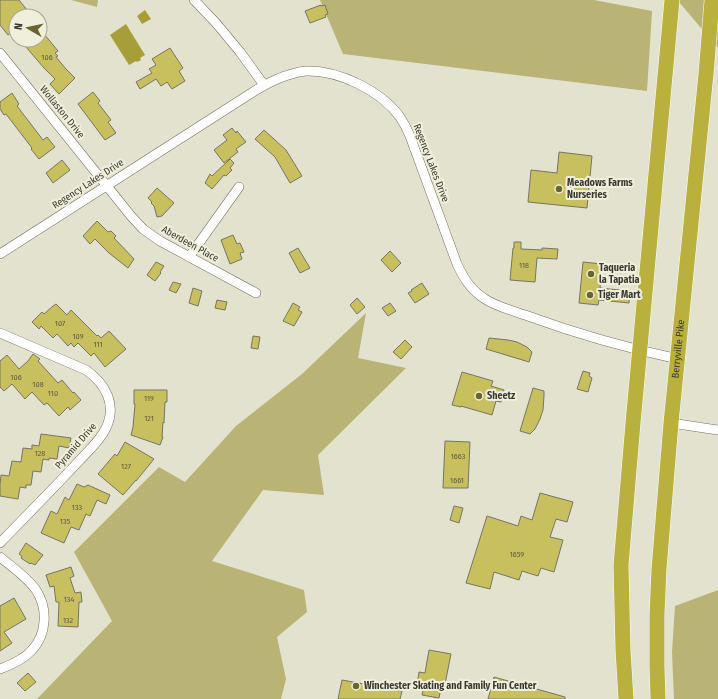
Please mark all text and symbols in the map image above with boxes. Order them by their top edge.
north arrow [8,8,48,48]
text: N [12,22,26,31]
house number: 106 [41,53,53,62]
street label: Wollaston Drive [37,83,87,141]
street label: Regency Lakes Drive [411,122,451,204]
street label: Regency Lakes Drive [50,156,126,212]
place label: Meadows Farms Nurseries [567,177,633,201]
marker: Meadows Farms Nurseries [554,184,564,194]
street label: Aberdeen Place [159,223,221,265]
house number: 118 [519,261,529,270]
place label: Taqueria la Tapatia [599,262,640,286]
marker: Taqueria la Tapatia [586,269,596,279]
place label: Tiger Mart [598,289,641,301]
marker: Tiger Mart [585,290,595,300]
house number: 107 [55,319,66,328]
street label: Berryville Pike [670,319,687,379]
house number: 109 [72,332,84,341]
house number: 111 [93,340,103,349]
house number: 106 [10,373,22,382]
house number: 108 [32,380,44,389]
house number: 110 [48,389,58,398]
place label: Sheetz [487,390,516,402]
marker: Sheetz [474,391,484,401]
house number: 119 [144,394,154,403]
house number: 121 [144,414,154,423]
street label: Pyramid Drive [53,421,99,471]
house number: 128 [35,449,45,458]
house number: 1663 [451,452,466,461]
house number: 127 [121,462,132,471]
house number: 1661 [450,476,464,485]
house number: 133 [72,503,83,512]
house number: 135 [60,517,71,526]
house number: 1659 [510,550,524,559]
house number: 134 [64,595,74,604]
house number: 132 [63,616,74,625]
place label: Winchester Skating and Family Fun Center [364,680,537,692]
marker: Winchester Skating and Family Fun Center [351,681,361,691]

